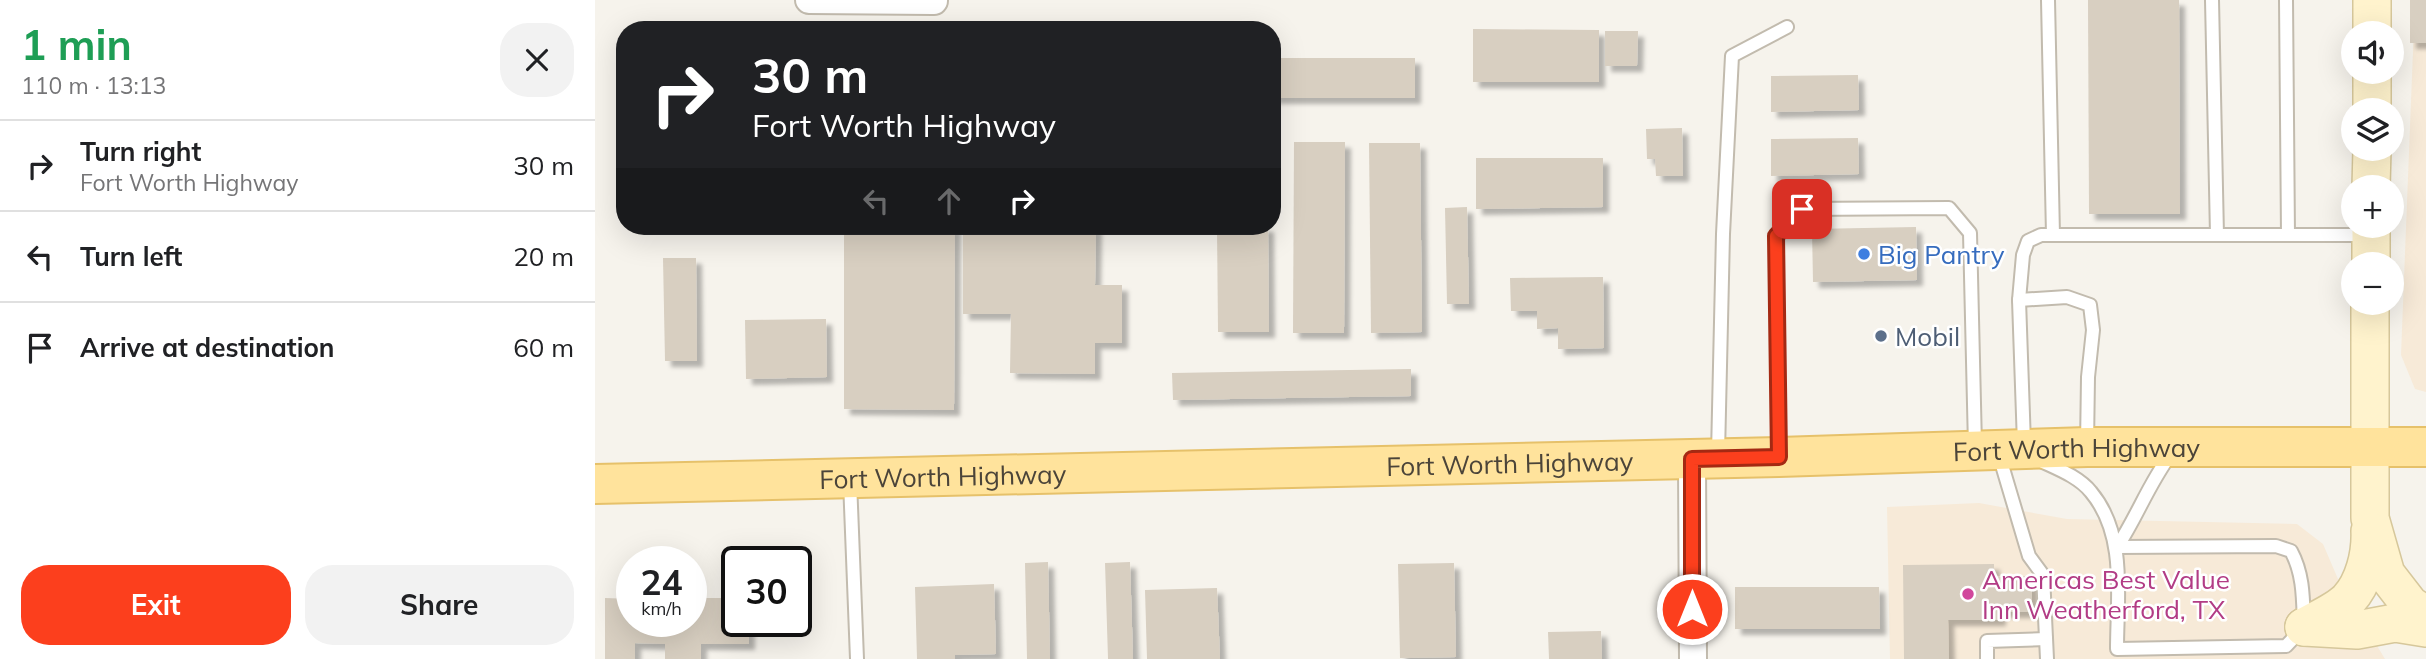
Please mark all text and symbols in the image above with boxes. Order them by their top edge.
text: 1 min [21,18,132,71]
map controls [2341,21,2404,315]
button: sound [2341,21,2404,84]
button: close [500,23,574,97]
text: 30 m [752,44,868,105]
icon: right [637,49,728,140]
text: 110 m · 13:13 [21,71,166,100]
button: layers [2341,98,2404,161]
text: Fort Worth Highway [752,105,1056,145]
text: Turn right [80,135,201,168]
icon: right [21,147,59,185]
text: 30 m [513,149,574,182]
text: Fort Worth Highway [80,168,298,197]
button: + [2341,175,2404,238]
pin [1772,179,1832,239]
icon: left [857,182,895,220]
icon: ahead [930,182,968,220]
icon: right [1003,182,1041,220]
icon: arrive [1783,190,1821,228]
icon: left [21,238,59,276]
place label: Big Pantry [1878,238,2005,271]
text: Turn left [80,240,182,273]
text: 20 m [513,240,574,273]
marker: Big Pantry [1856,246,1872,262]
button: − [2341,252,2404,315]
place label: Mobil [1895,320,1960,353]
marker: Mobil [1873,328,1889,344]
icon: arrive [21,329,59,367]
text: Arrive at destination [80,331,335,364]
text: 60 m [513,331,574,364]
street label: Fort Worth Highway [1953,431,2200,468]
street label: Fort Worth Highway [1386,444,1634,482]
street label: Fort Worth Highway [819,457,1067,495]
speed limit sign: 30 [721,546,812,637]
text: 24 [640,560,683,604]
place label: Americas Best Value Inn Weatherford, TX [1982,563,2230,626]
button: Exit [21,565,291,645]
button: Share [305,565,574,645]
position arrow [1655,572,1729,646]
marker: Americas Best Value Inn Weatherford, TX [1960,586,1976,602]
text: km/h [641,597,682,620]

